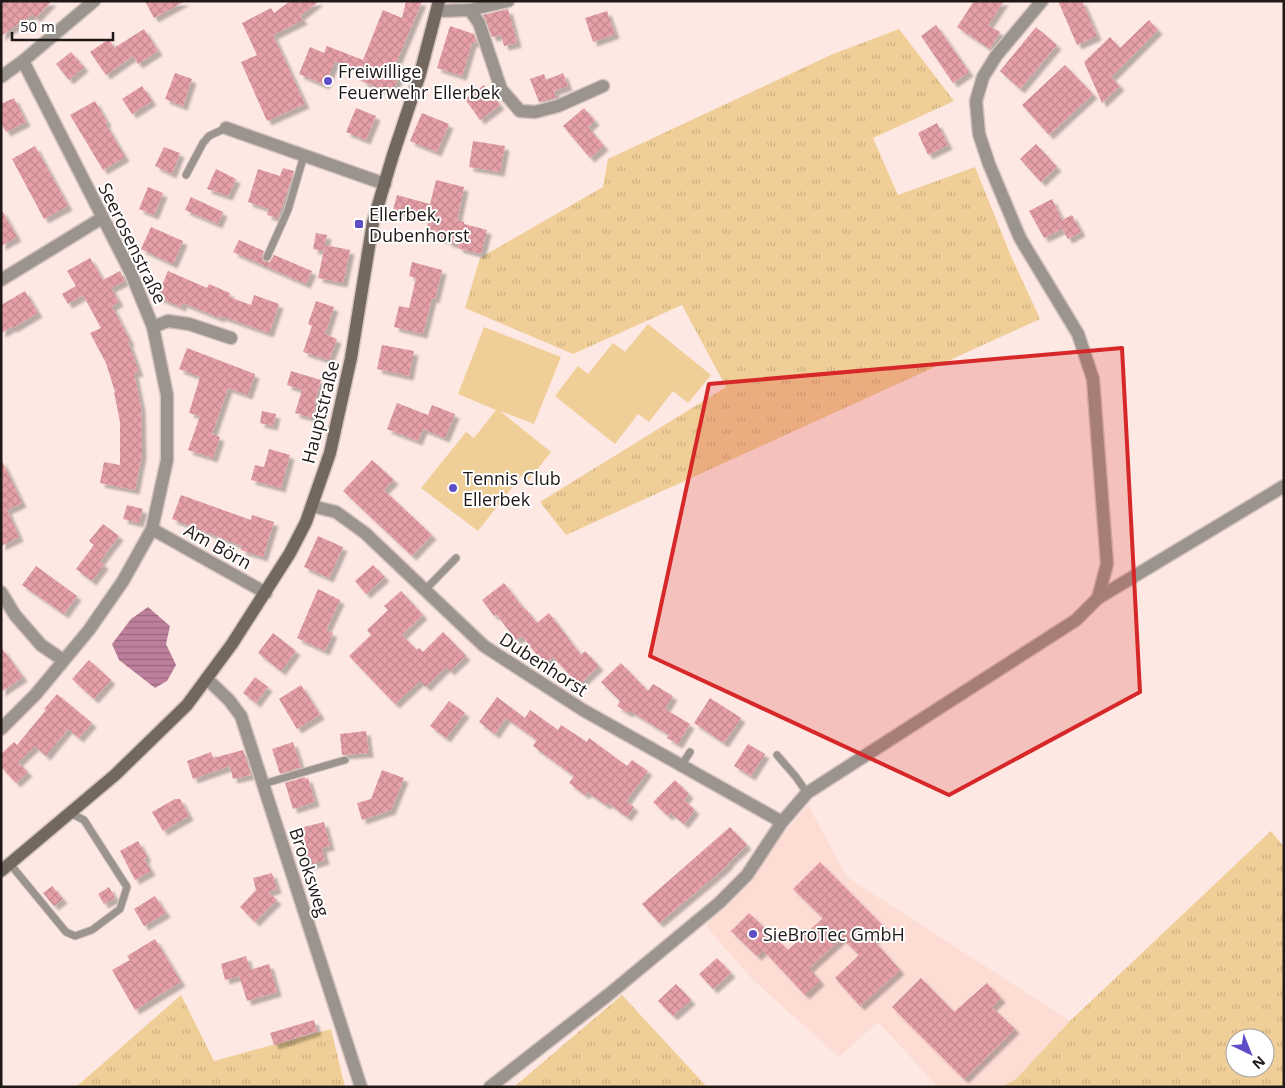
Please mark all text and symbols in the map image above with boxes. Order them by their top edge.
scale bar [12,10,114,42]
text: 50 m [20,16,55,36]
place label: Freiwillige Feuerwehr Ellerbek [338,59,501,104]
marker: Freiwillige Feuerwehr Ellerbek [322,75,334,87]
street label: Seerosenstraße [93,179,173,307]
place label: Ellerbek, Dubenhorst [369,202,469,247]
marker: Ellerbek, Dubenhorst [353,218,365,230]
street label: Hauptstraße [296,358,344,466]
place label: Tennis Club Ellerbek [463,466,561,511]
marker: Tennis Club Ellerbek [447,482,459,494]
street label: Am Börn [180,518,256,574]
street label: Dubenhorst [495,627,593,701]
street label: Brooksweg [284,824,336,920]
place label: SieBroTec GmbH [763,922,905,946]
marker: SieBroTec GmbH [747,928,759,940]
north arrow [1225,1028,1275,1078]
text: N [1249,1052,1270,1074]

